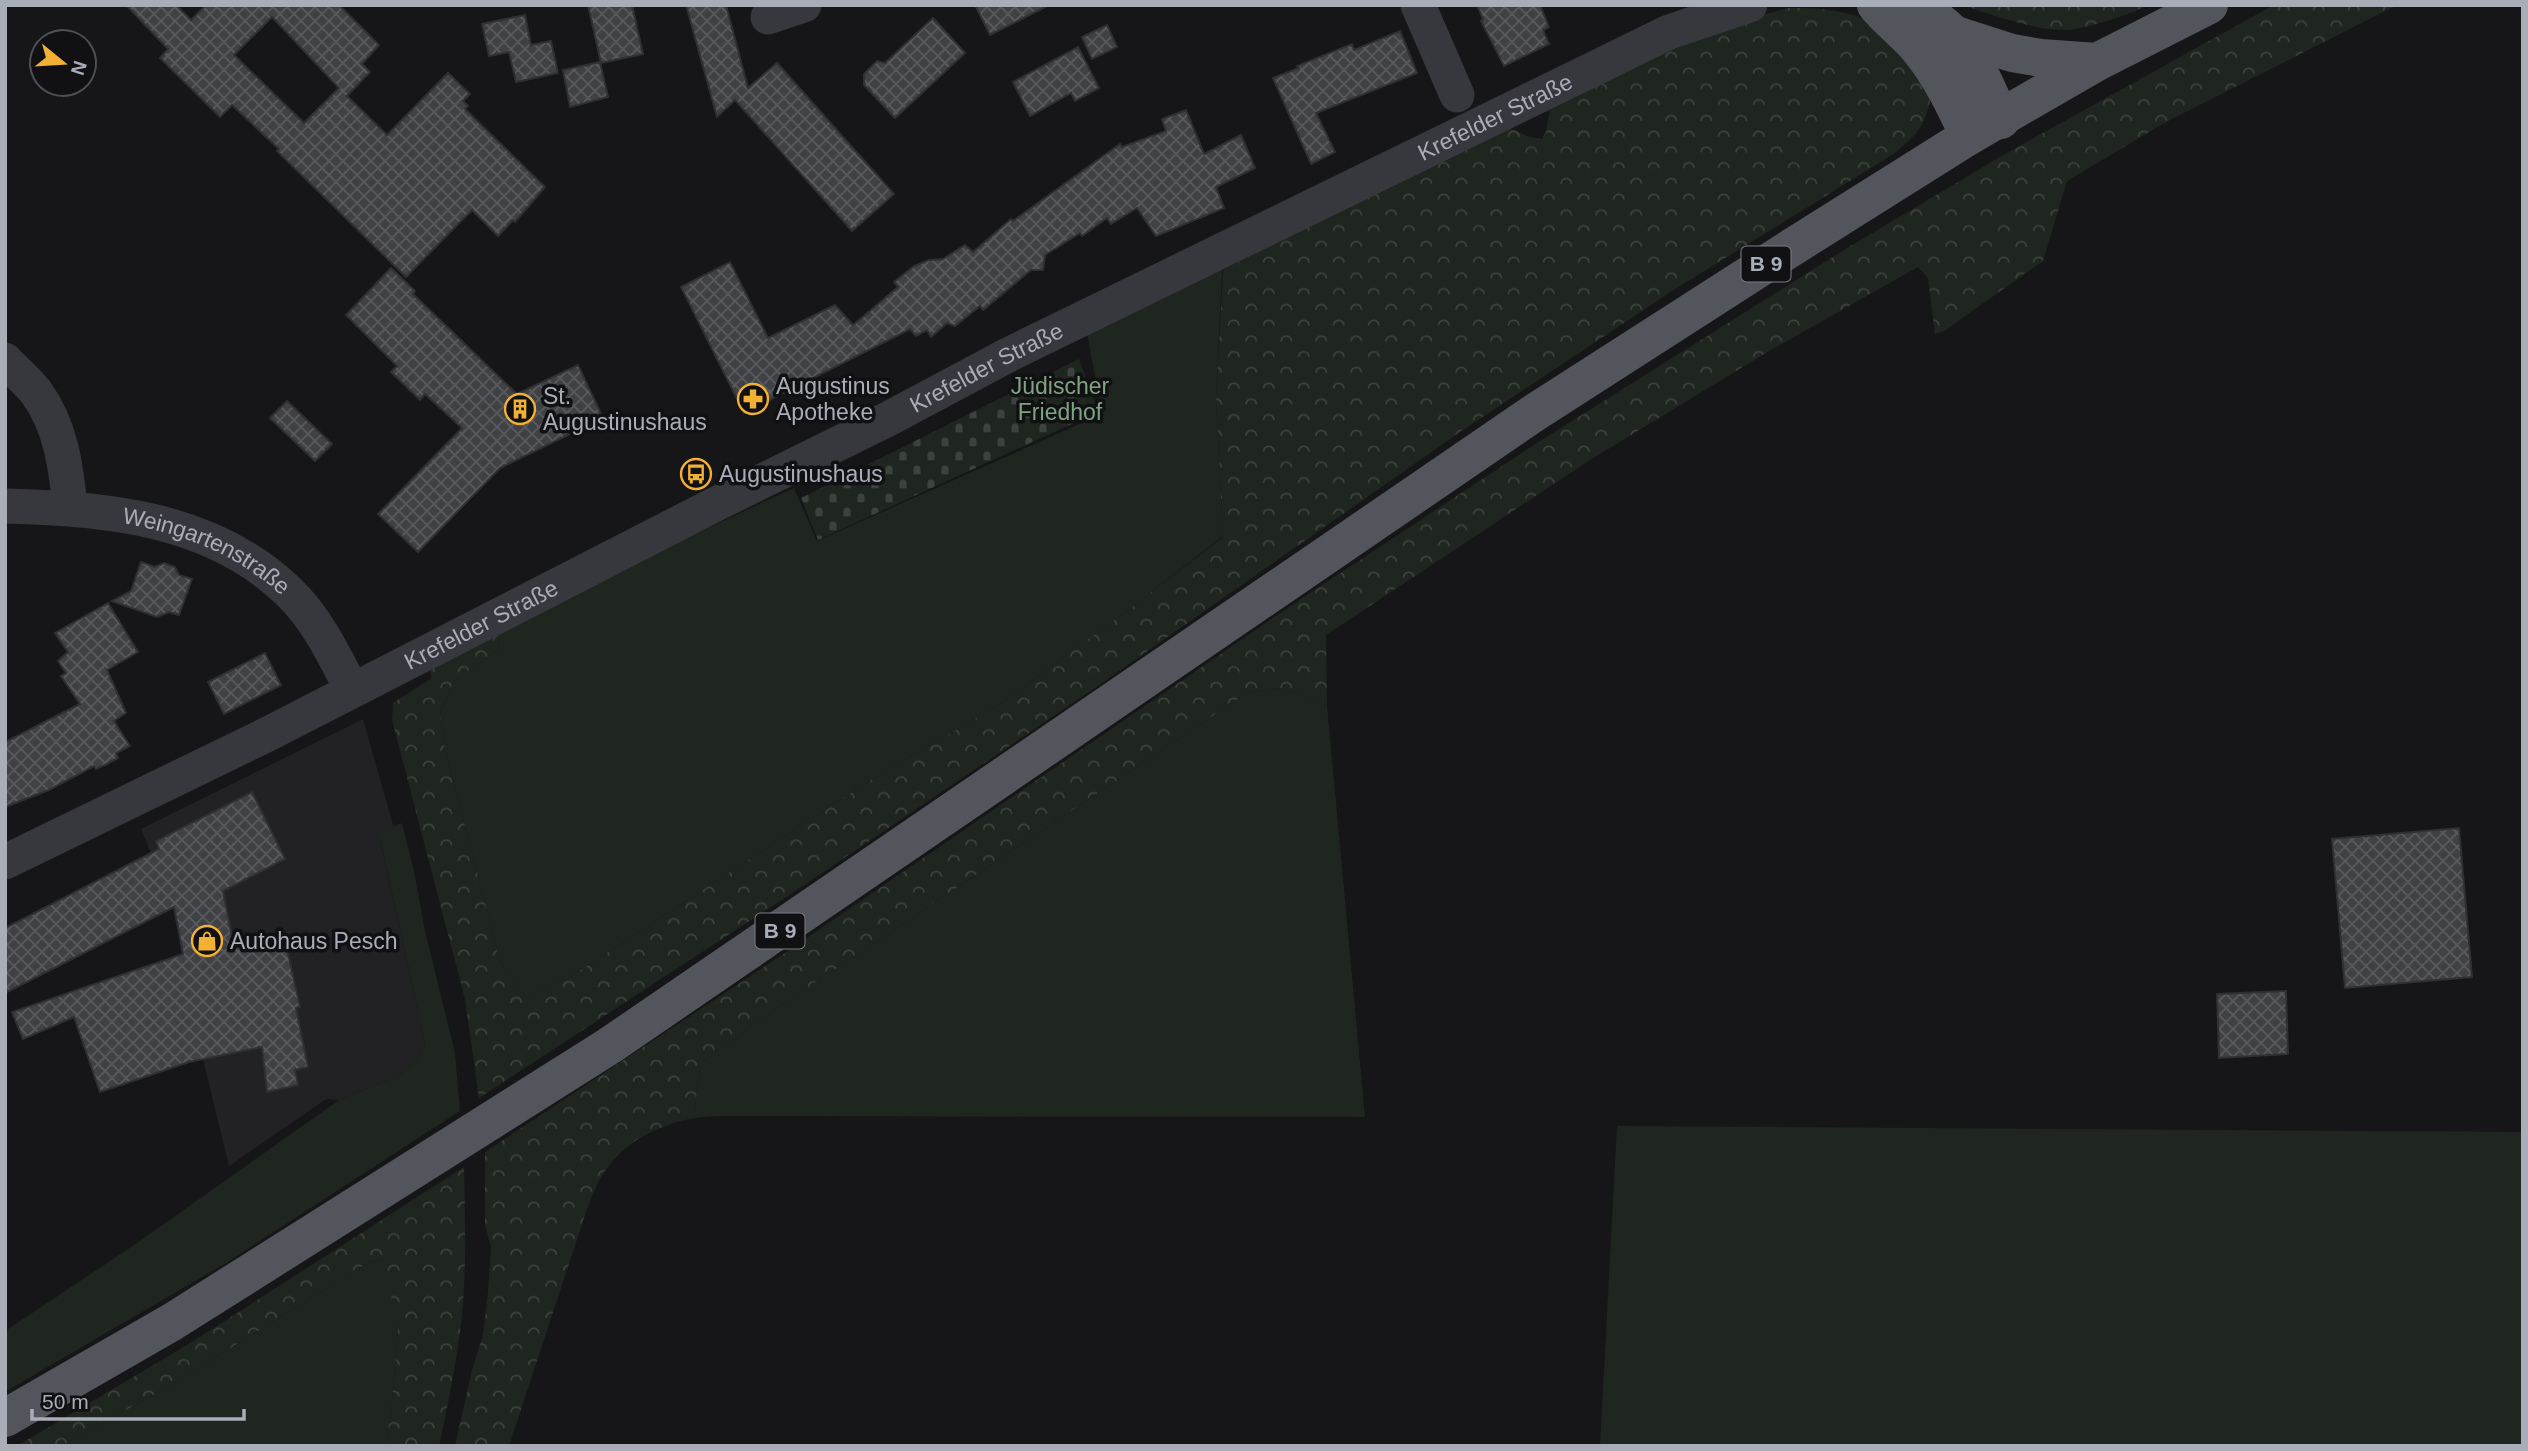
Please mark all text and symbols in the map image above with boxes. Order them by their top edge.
north arrow [28,28,98,98]
text: N [67,58,91,78]
street label: Krefelder Straße [1413,68,1577,166]
road number: B 9 [1742,246,1790,282]
street label: Krefelder Straße [905,317,1067,418]
place label: Augustinus Apotheke [776,373,890,425]
park label: Jüdischer Friedhof [1011,373,1110,425]
pharmacy icon: Augustinus Apotheke [736,382,770,416]
place label: St. Augustinushaus [543,383,707,435]
building icon: St. Augustinushaus [503,392,537,426]
bus stop icon: Augustinushaus [679,457,713,491]
place label: Augustinushaus [719,461,883,487]
street label: Weingartenstraße [121,502,296,599]
street label: Krefelder Straße [400,574,562,675]
road number: B 9 [756,914,804,948]
shop icon: Autohaus Pesch [190,924,224,958]
place label: Autohaus Pesch [230,928,398,954]
scale bar [32,1378,243,1422]
text: 50 m [42,1390,89,1413]

